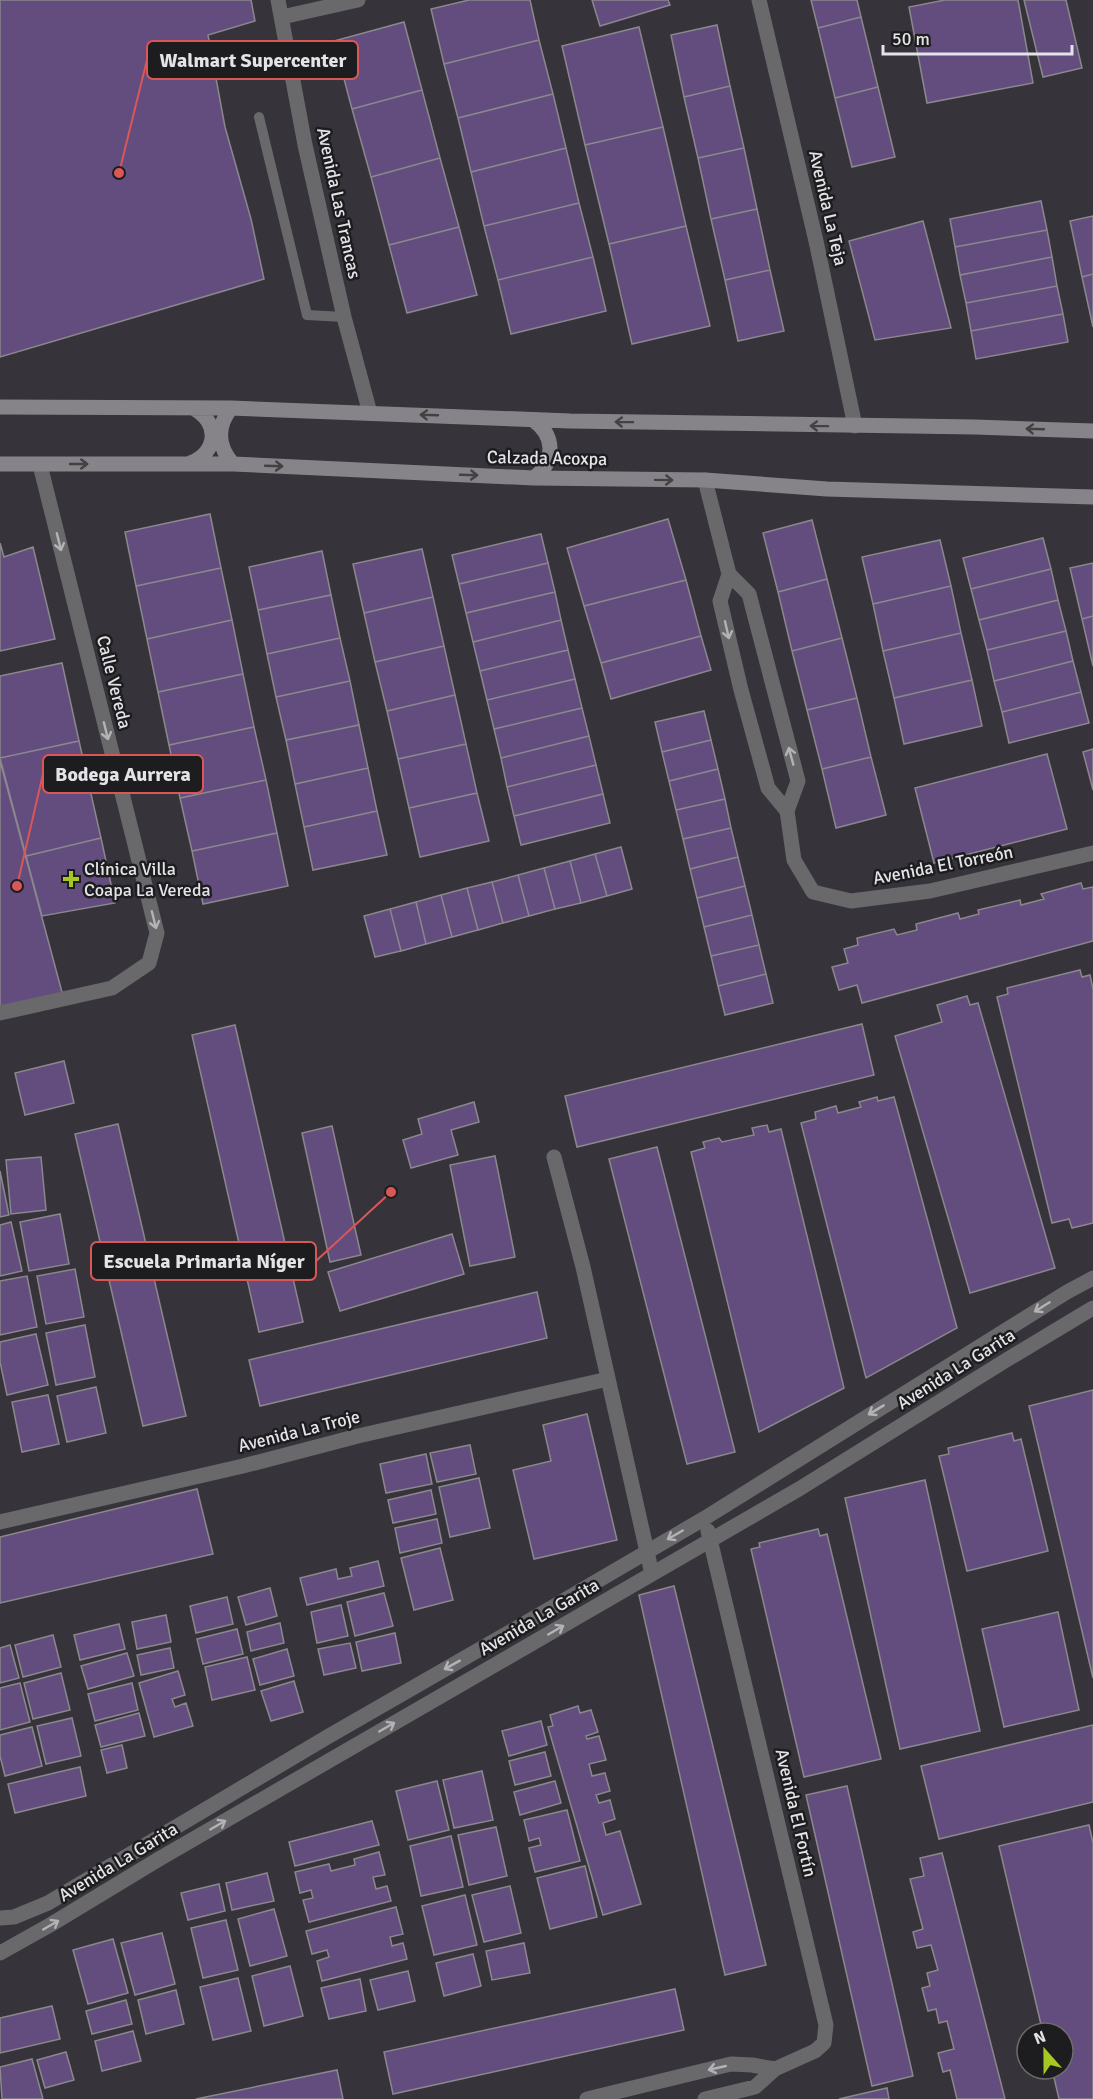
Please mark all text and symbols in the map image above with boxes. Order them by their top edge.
scale bar [883,18,1072,56]
text: 50 m [892,28,930,50]
callout: Walmart Supercenter [147,41,358,79]
text: Walmart Supercenter [160,48,346,73]
street label: Avenida Las Trancas [312,125,366,281]
street label: Avenida La Teja [804,148,852,268]
one-way arrow [419,410,439,421]
one-way arrow [614,416,634,428]
one-way arrow [809,420,829,431]
one-way arrow [1025,424,1045,435]
street label: Calzada Acoxpa [487,446,607,470]
one-way arrow [69,458,89,470]
one-way arrow [264,460,284,471]
one-way arrow [459,469,479,481]
one-way arrow [654,474,674,485]
one-way arrow [54,532,66,551]
one-way arrow [722,620,733,639]
street label: Calle Vereda [92,633,136,731]
one-way arrow [101,721,113,740]
one-way arrow [785,747,796,766]
callout: Bodega Aurrera [43,755,203,793]
text: Bodega Aurrera [55,762,191,787]
street label: Avenida El Torreón [871,841,1015,889]
place label: Clínica Villa Coapa La Vereda [84,858,211,901]
marker: Clínica Villa Coapa La Vereda [62,870,80,888]
one-way arrow [148,910,160,929]
callout: Escuela Primaria Níger [91,1242,316,1280]
text: Escuela Primaria Níger [103,1249,305,1274]
one-way arrow [1034,1302,1051,1314]
street label: Avenida La Garita [893,1324,1019,1414]
one-way arrow [868,1404,885,1416]
street label: Avenida La Troje [236,1405,362,1457]
one-way arrow [667,1530,684,1542]
street label: Avenida La Garita [475,1574,603,1660]
one-way arrow [547,1623,564,1635]
one-way arrow [444,1659,461,1671]
one-way arrow [378,1721,395,1733]
street label: Avenida El Fortín [771,1747,821,1879]
street label: Avenida La Garita [54,1818,182,1906]
one-way arrow [209,1819,227,1830]
one-way arrow [42,1919,59,1931]
north arrow [1015,2021,1075,2081]
text: N [1031,2027,1049,2049]
one-way arrow [708,2062,727,2074]

